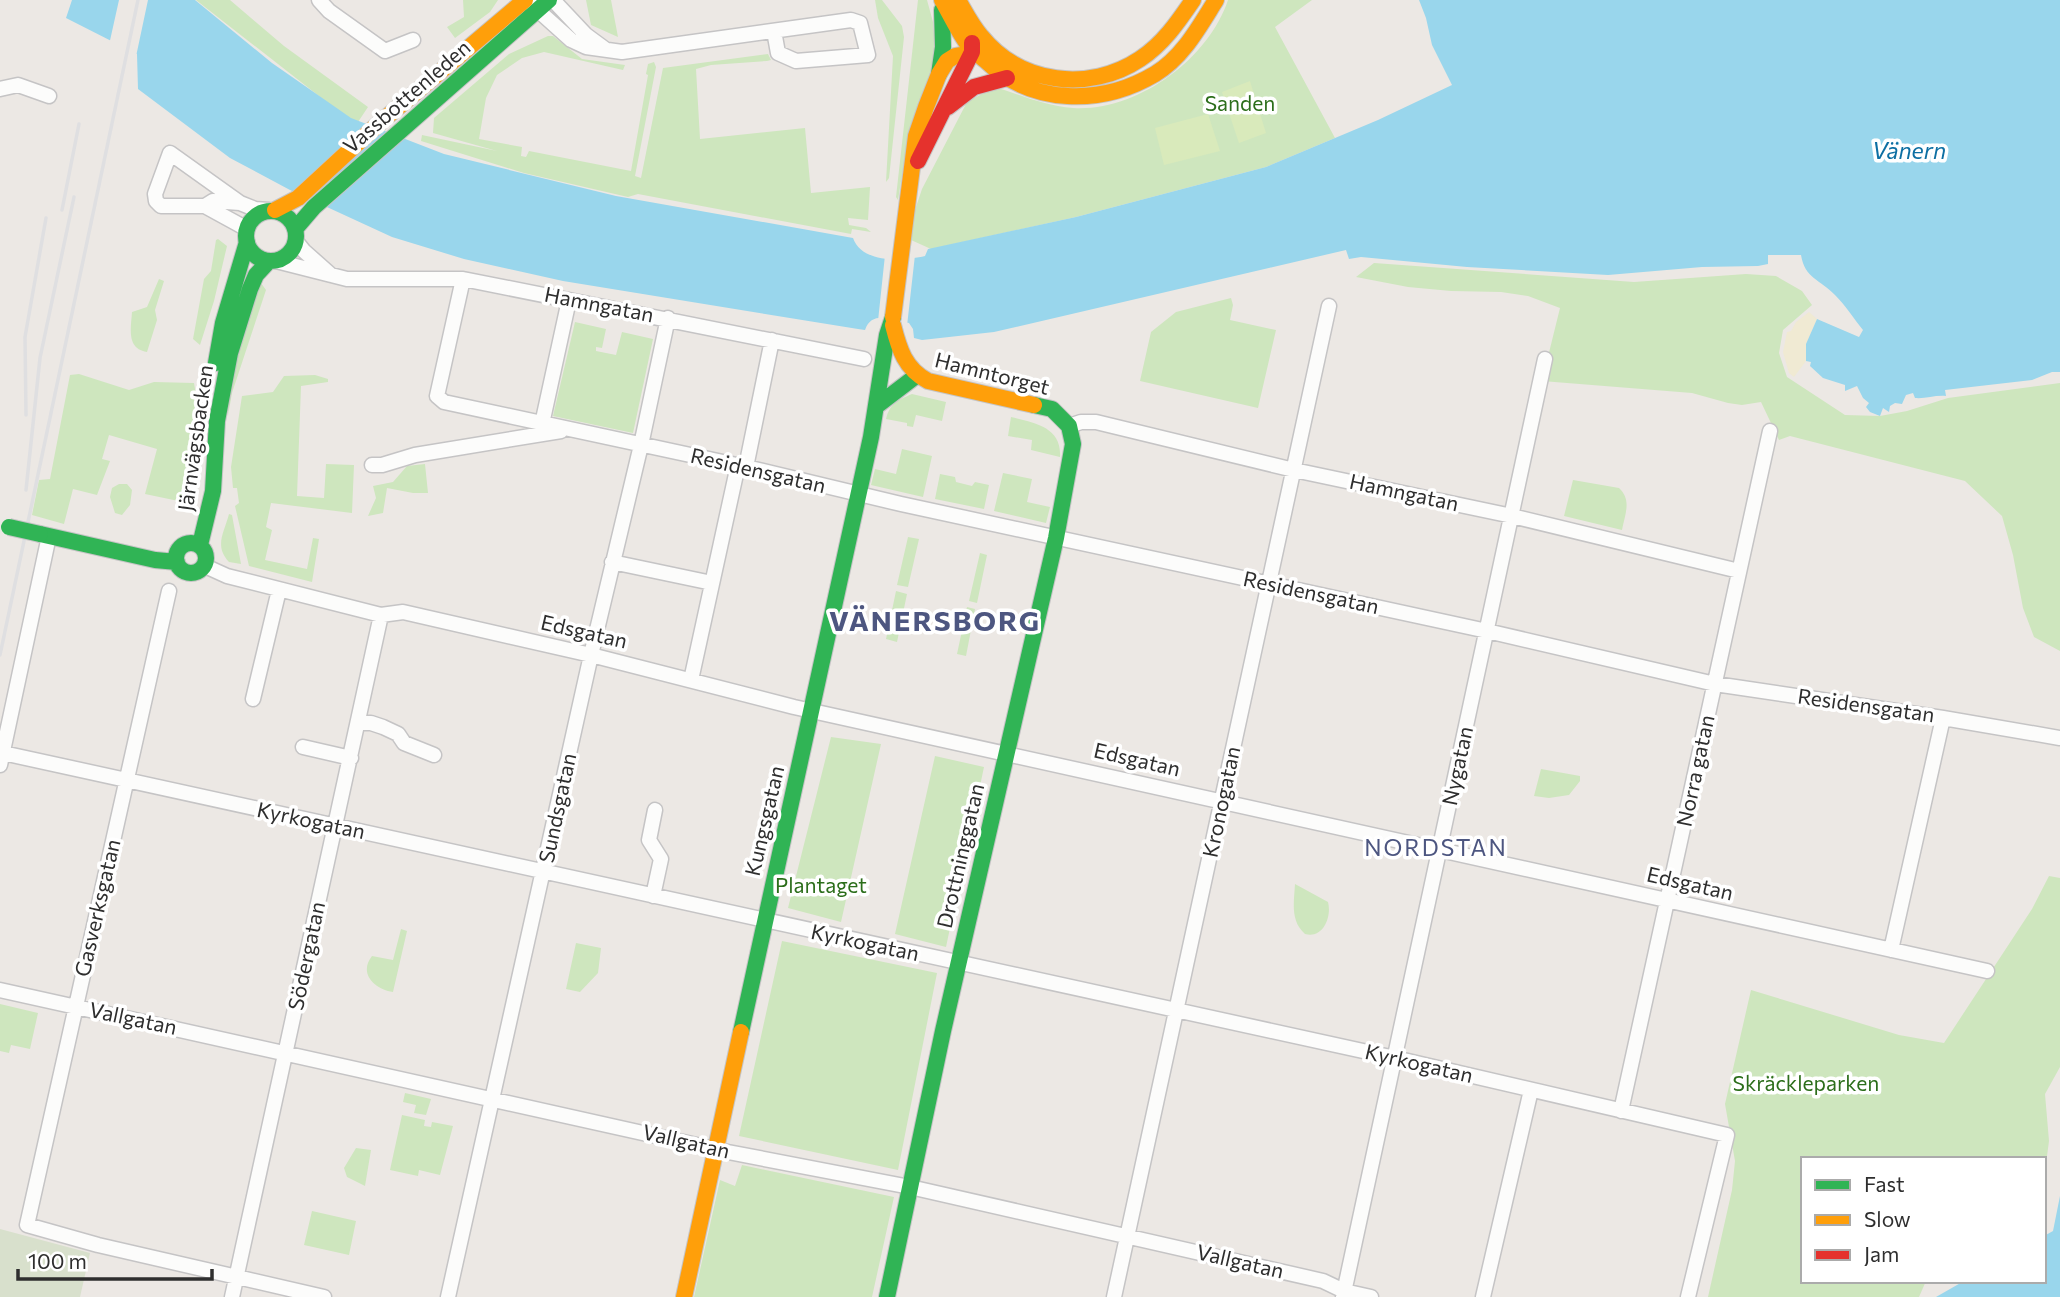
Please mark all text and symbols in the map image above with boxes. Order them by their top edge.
street label: Vassbottenleden [337,34,475,158]
park label: Sanden [1205,90,1275,115]
water label: Vänern [1872,136,1946,164]
street label: Hamngatan [542,281,656,326]
street label: Hamntorget [932,346,1052,399]
street label: Järnvägsbacken [172,363,217,513]
street label: Residensgatan [688,442,828,497]
street label: Hamngatan [1347,468,1461,515]
street label: Residensgatan [1241,565,1381,618]
district label: VÄNERSBORG [829,603,1041,637]
street label: Edsgatan [539,608,630,653]
street label: Residensgatan [1796,683,1936,726]
street label: Norra gatan [1670,712,1719,829]
street label: Nygatan [1436,724,1477,808]
street label: Edsgatan [1092,736,1183,781]
street label: Kronogatan [1197,744,1245,860]
street label: Sundsgatan [533,751,580,865]
street label: Kungsgatan [739,763,788,878]
street label: Drottninggatan [931,781,988,930]
street label: Kyrkogatan [255,796,368,843]
district label: NORDSTAN [1364,833,1508,861]
street label: Gasverksgatan [69,836,125,979]
street label: Edsgatan [1645,860,1736,905]
park label: Plantaget [775,872,867,897]
street label: Södergatan [282,899,329,1012]
street label: Kyrkogatan [809,918,922,965]
street label: Vallgatan [87,996,179,1039]
street label: Kyrkogatan [1363,1038,1476,1087]
park label: Skräckleparken [1733,1070,1879,1095]
street label: Vallgatan [640,1118,732,1163]
legend [1801,1157,2046,1283]
text: Fast [1864,1171,1905,1196]
text: Slow [1864,1206,1911,1231]
scale bar [18,1238,212,1282]
street label: Vallgatan [1194,1238,1286,1283]
text: Jam [1864,1241,1899,1266]
text: 100 m [28,1248,87,1273]

